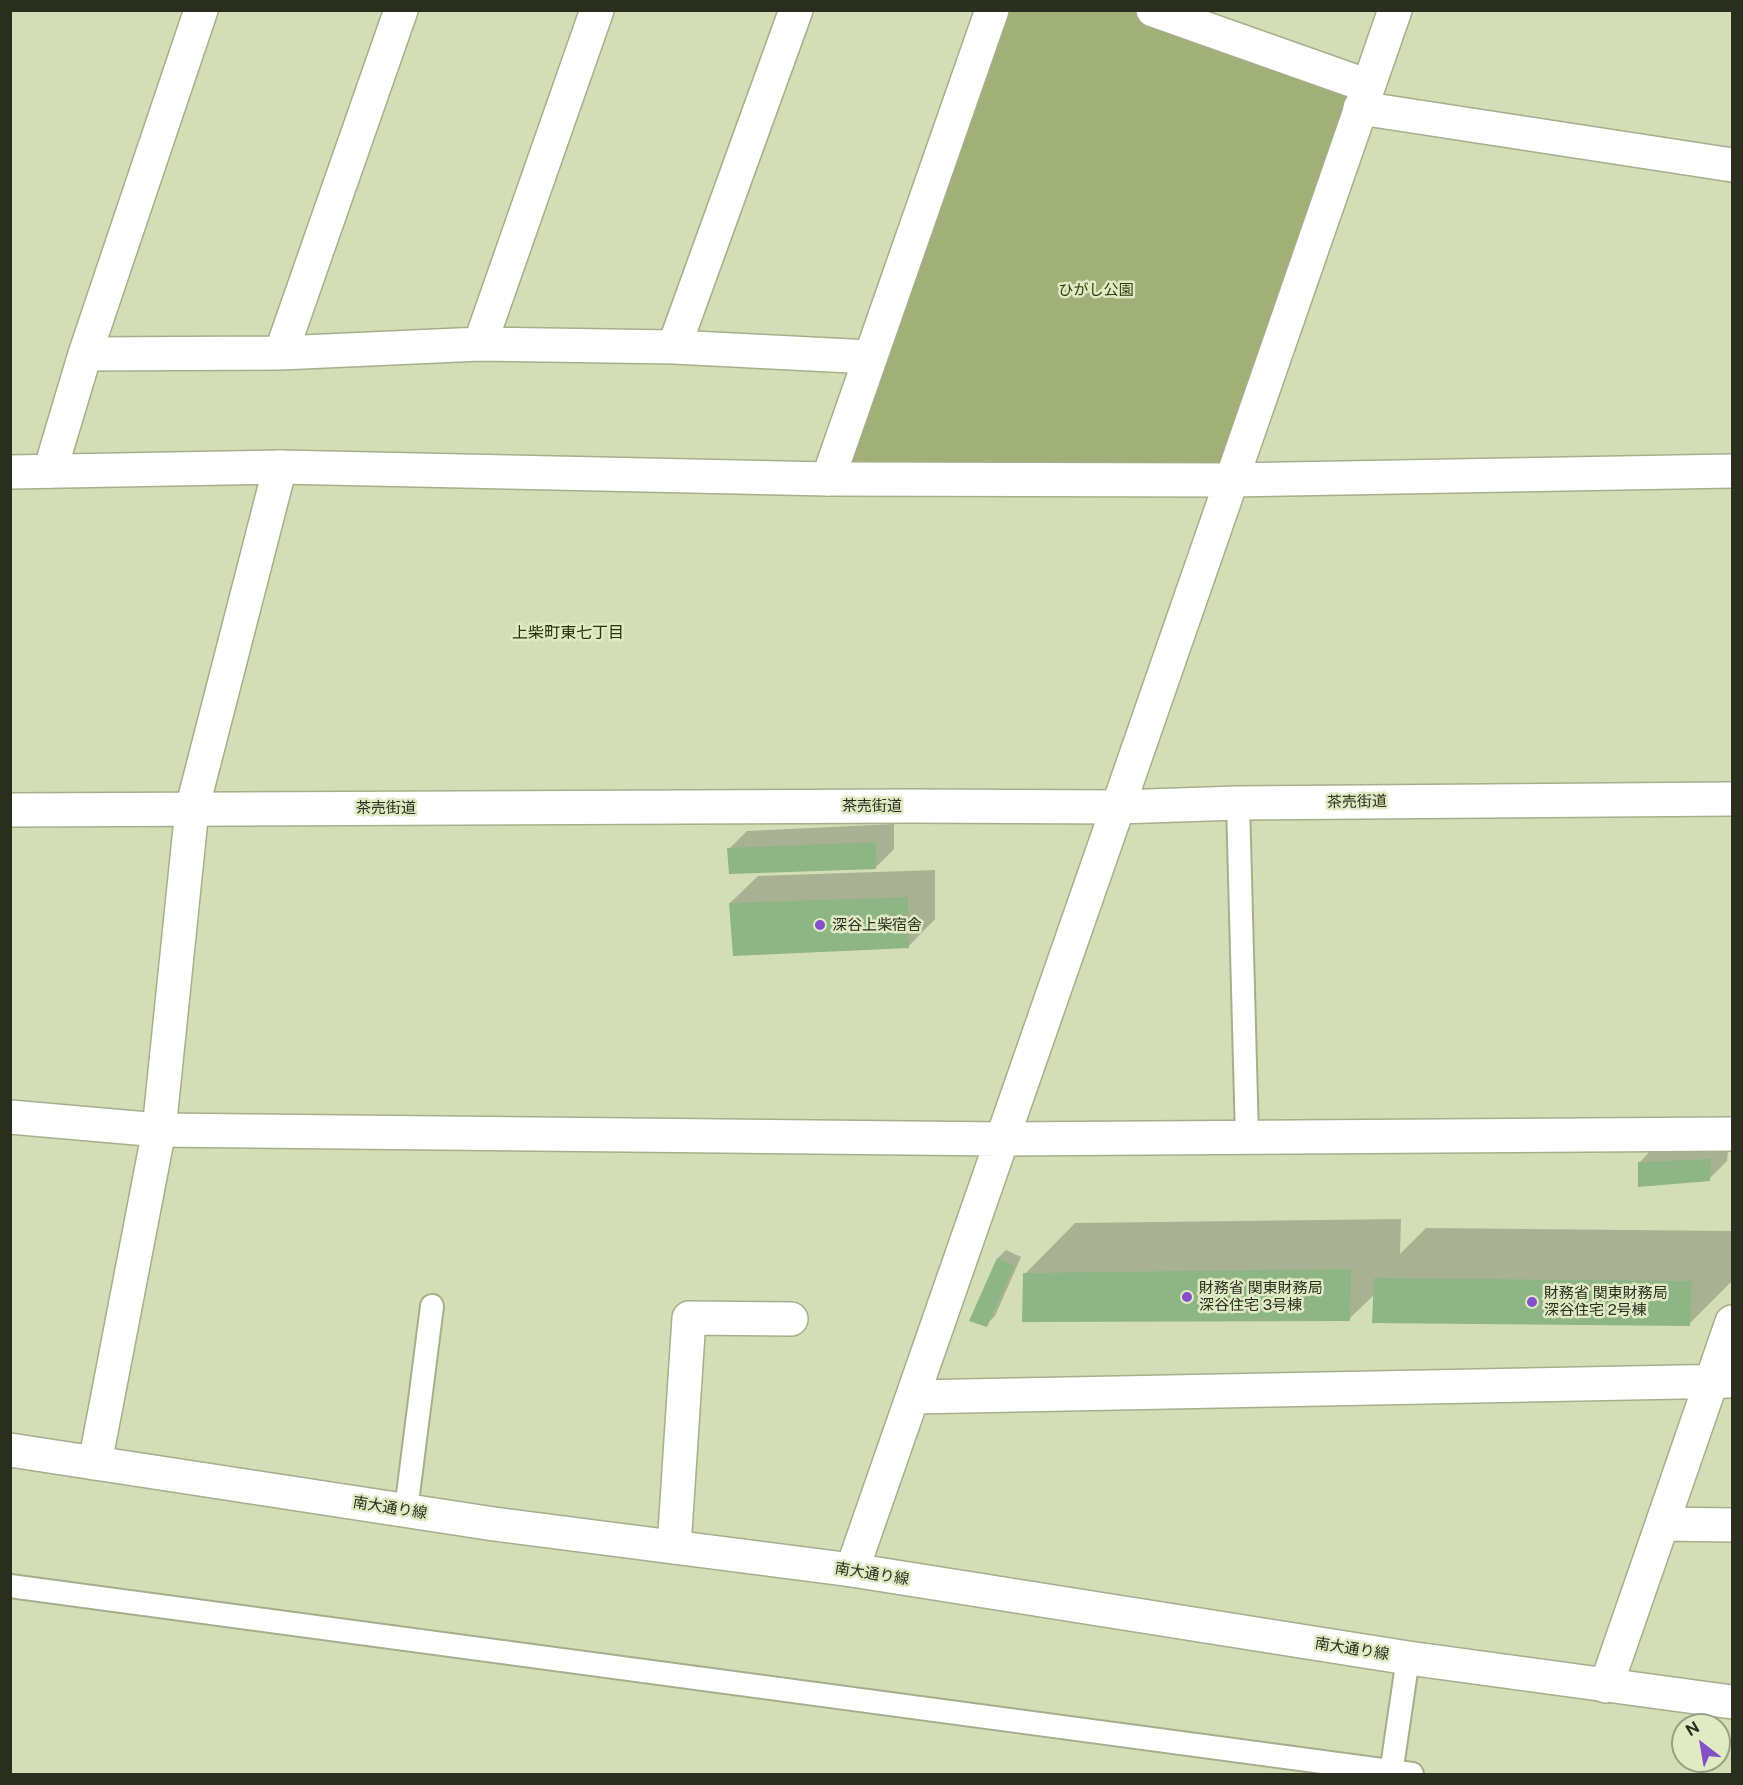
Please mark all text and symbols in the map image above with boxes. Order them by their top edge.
park label: ひがし公園 [1059,281,1133,299]
district label: 上柴町東七丁目 [512,623,624,643]
street label: 茶売街道 [1327,792,1387,812]
street label: 茶売街道 [842,797,902,815]
street label: 茶売街道 [356,799,416,817]
place label: 深谷上柴宿舎 [832,916,922,934]
marker: 深谷上柴宿舎 [813,918,827,932]
place label: 財務省 関東財務局 深谷住宅 3号棟 [1199,1279,1323,1314]
place label: 財務省 関東財務局 深谷住宅 2号棟 [1544,1284,1668,1319]
marker: 財務省 関東財務局 深谷住宅 3号棟 [1180,1290,1194,1304]
marker: 財務省 関東財務局 深谷住宅 2号棟 [1525,1295,1539,1309]
street label: 南大通り線 [352,1493,428,1523]
street label: 南大通り線 [834,1559,910,1589]
street label: 南大通り線 [1314,1634,1390,1664]
north arrow [1671,1713,1731,1773]
text: N [1682,1717,1703,1740]

